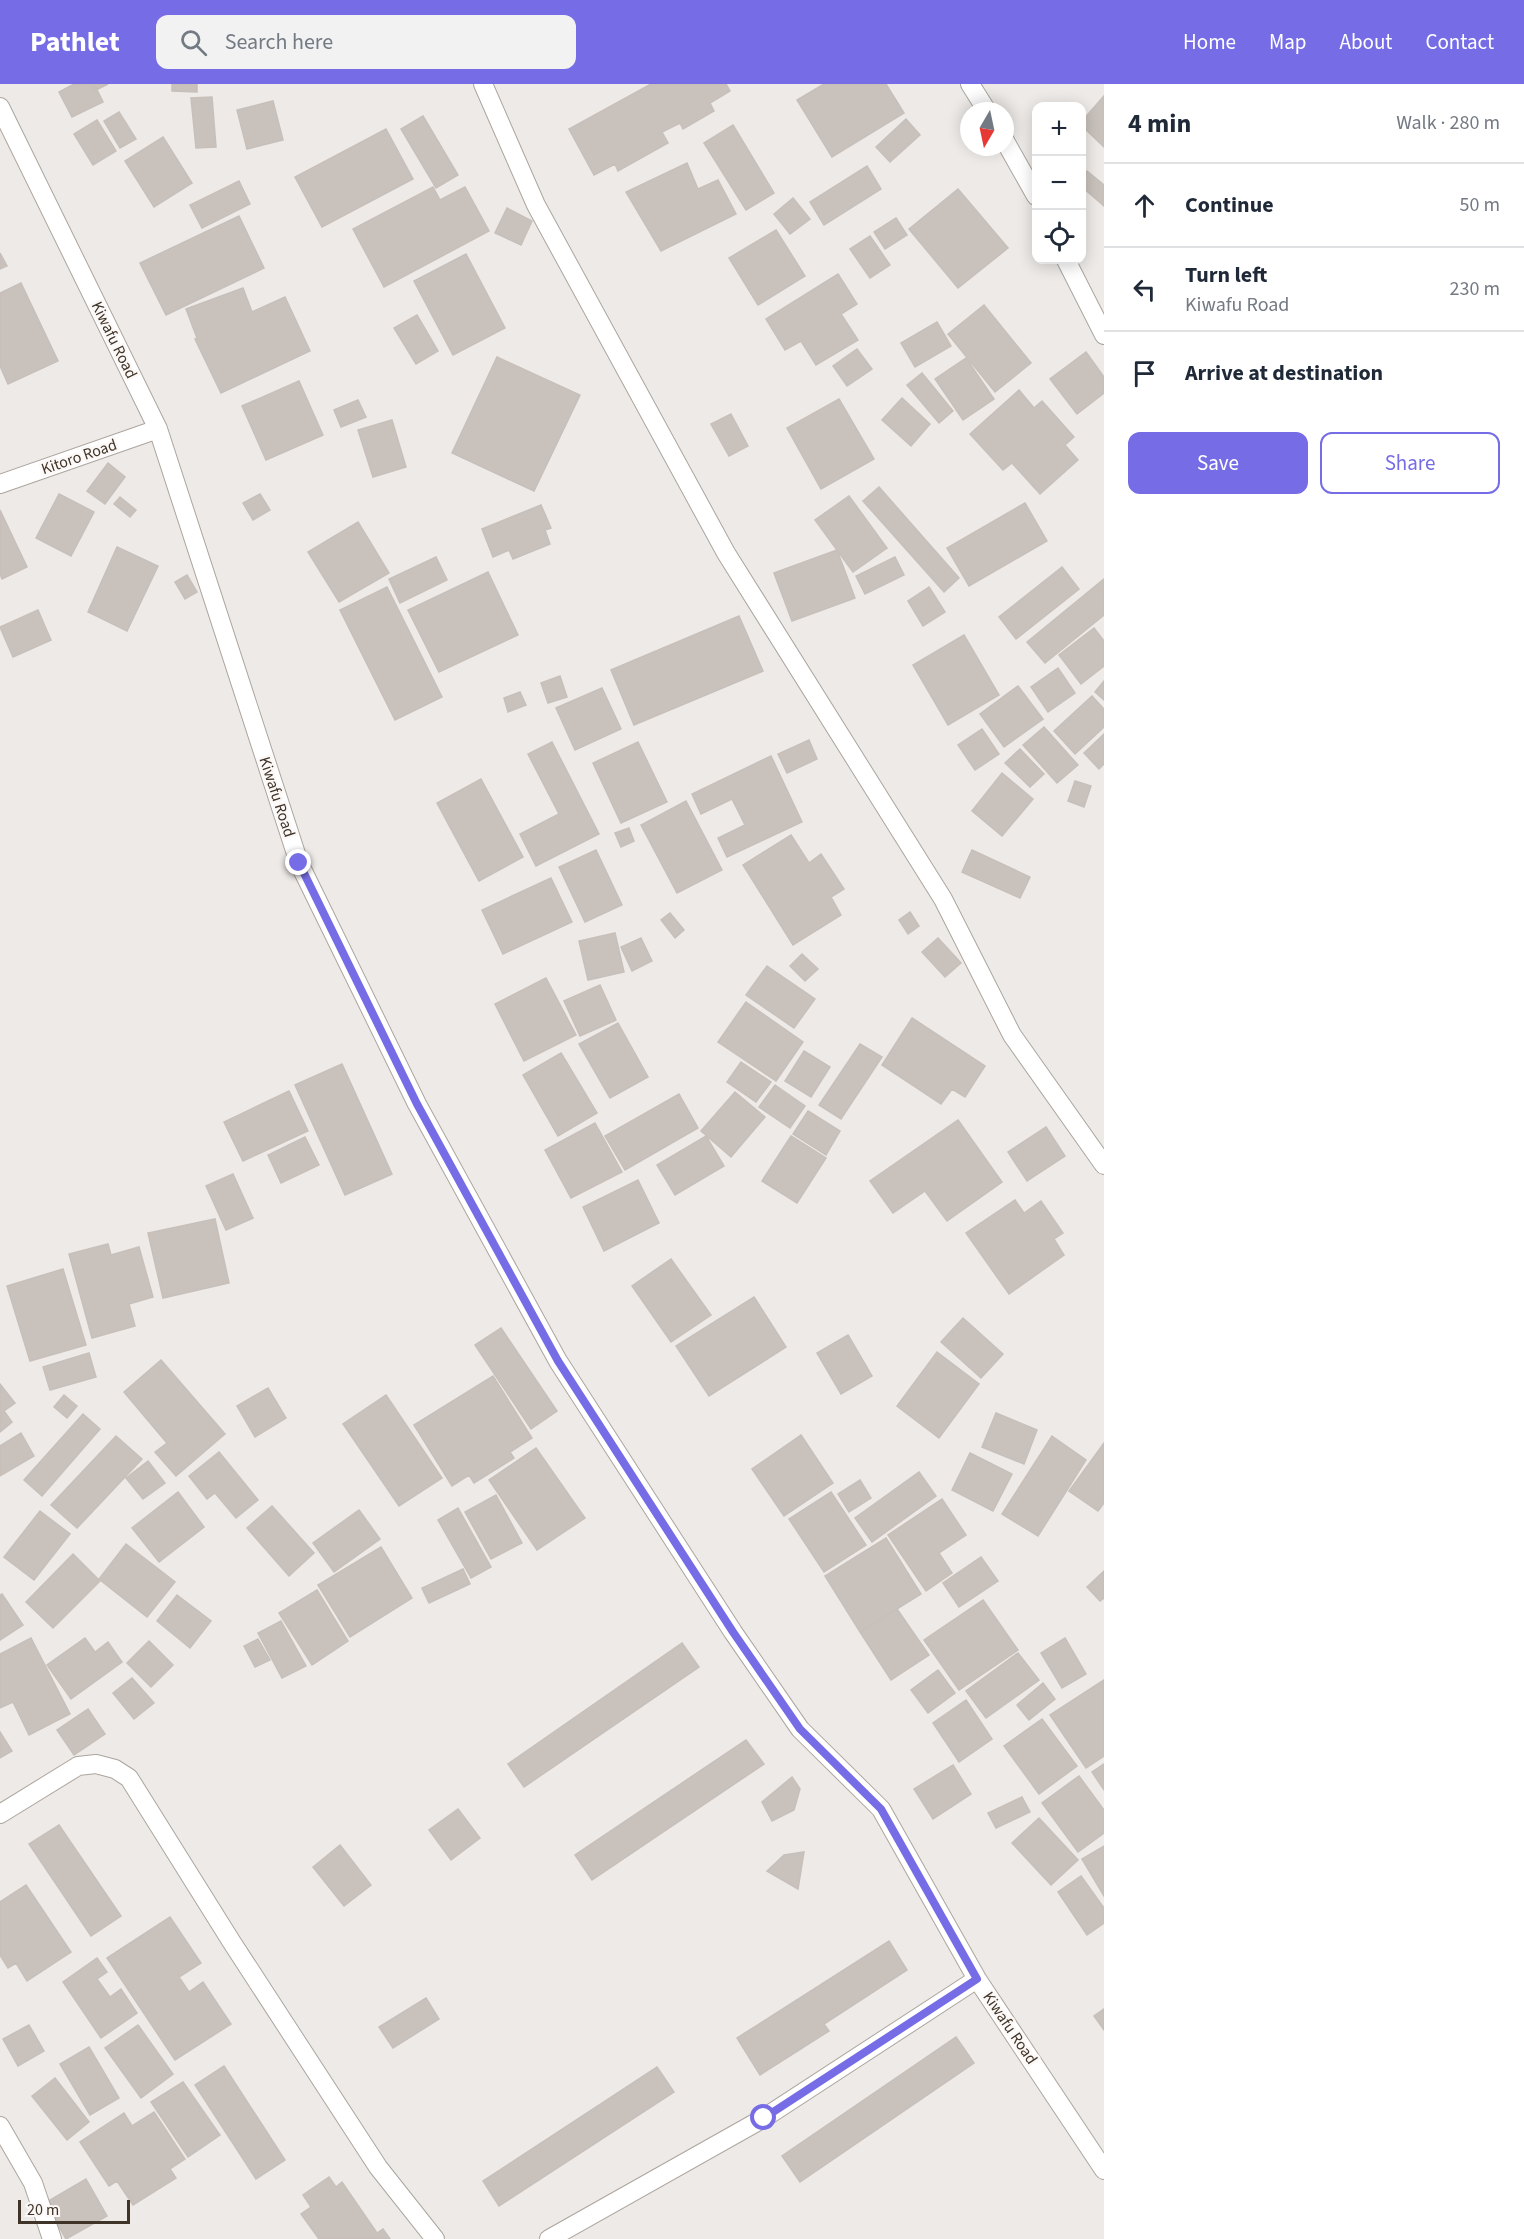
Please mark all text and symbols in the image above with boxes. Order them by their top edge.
search box [156,15,576,69]
text: Pathlet [30,22,120,62]
icon: search [177,26,210,59]
text: Search here [225,26,333,58]
text: Home [1183,27,1236,57]
text: Map [1269,27,1307,57]
text: About [1340,27,1392,57]
text: Contact [1425,27,1494,57]
north arrow [960,102,1014,156]
map controls [1032,102,1086,264]
button: + [1032,102,1086,156]
text: 4 min [1128,105,1191,142]
text: Walk · 280 m [1396,109,1500,137]
button: − [1032,156,1086,210]
icon: ahead [1128,189,1161,222]
text: Continue [1185,189,1274,221]
text: 50 m [1460,191,1500,219]
button: locate [1032,210,1086,264]
text: Turn left [1185,259,1267,291]
icon: left [1128,273,1161,306]
text: 230 m [1450,275,1500,303]
text: Kiwafu Road [1185,291,1289,319]
street label: Kiwafu Road [86,298,142,382]
icon: arrive [1128,357,1161,390]
text: Arrive at destination [1185,357,1383,389]
button: Save [1128,432,1308,494]
button: Share [1320,432,1500,494]
street label: Kitoro Road [38,434,120,480]
street label: Kiwafu Road [254,754,300,840]
route end [285,849,311,875]
street label: Kiwafu Road [978,1987,1042,2069]
route start [750,2104,776,2130]
scale bar [18,2197,130,2224]
text: 20 m [27,2199,59,2221]

